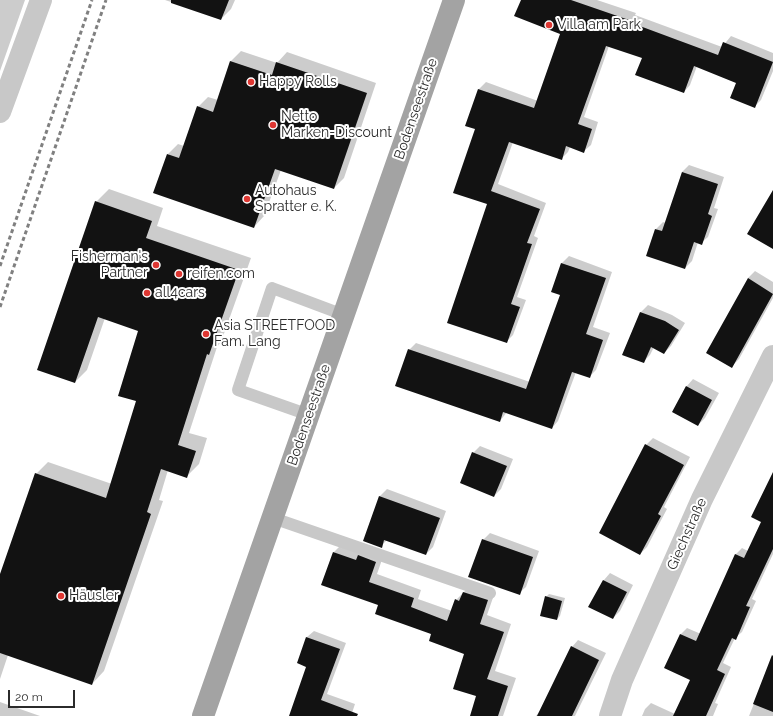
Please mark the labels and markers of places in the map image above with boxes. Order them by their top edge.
place label: Villa am Park [557,17,641,33]
marker: Villa am Park [544,20,554,30]
place label: Happy Rolls [259,74,337,90]
marker: Happy Rolls [246,77,256,87]
place label: Netto Marken-Discount [281,109,392,142]
marker: Netto Marken-Discount [268,120,278,130]
place label: Autohaus Spratter e. K. [255,183,337,216]
marker: Autohaus Spratter e. K. [242,194,252,204]
place label: Fisherman's Partner [71,249,148,282]
marker: Fisherman's Partner [151,260,161,270]
place label: reifen.com [187,266,255,282]
marker: reifen.com [174,269,184,279]
place label: all4cars [155,285,205,301]
marker: all4cars [142,288,152,298]
place label: Asia STREETFOOD Fam. Lang [214,318,335,350]
marker: Asia STREETFOOD Fam. Lang [201,329,211,339]
place label: Häusler [69,588,119,604]
marker: Häusler [56,591,66,601]

